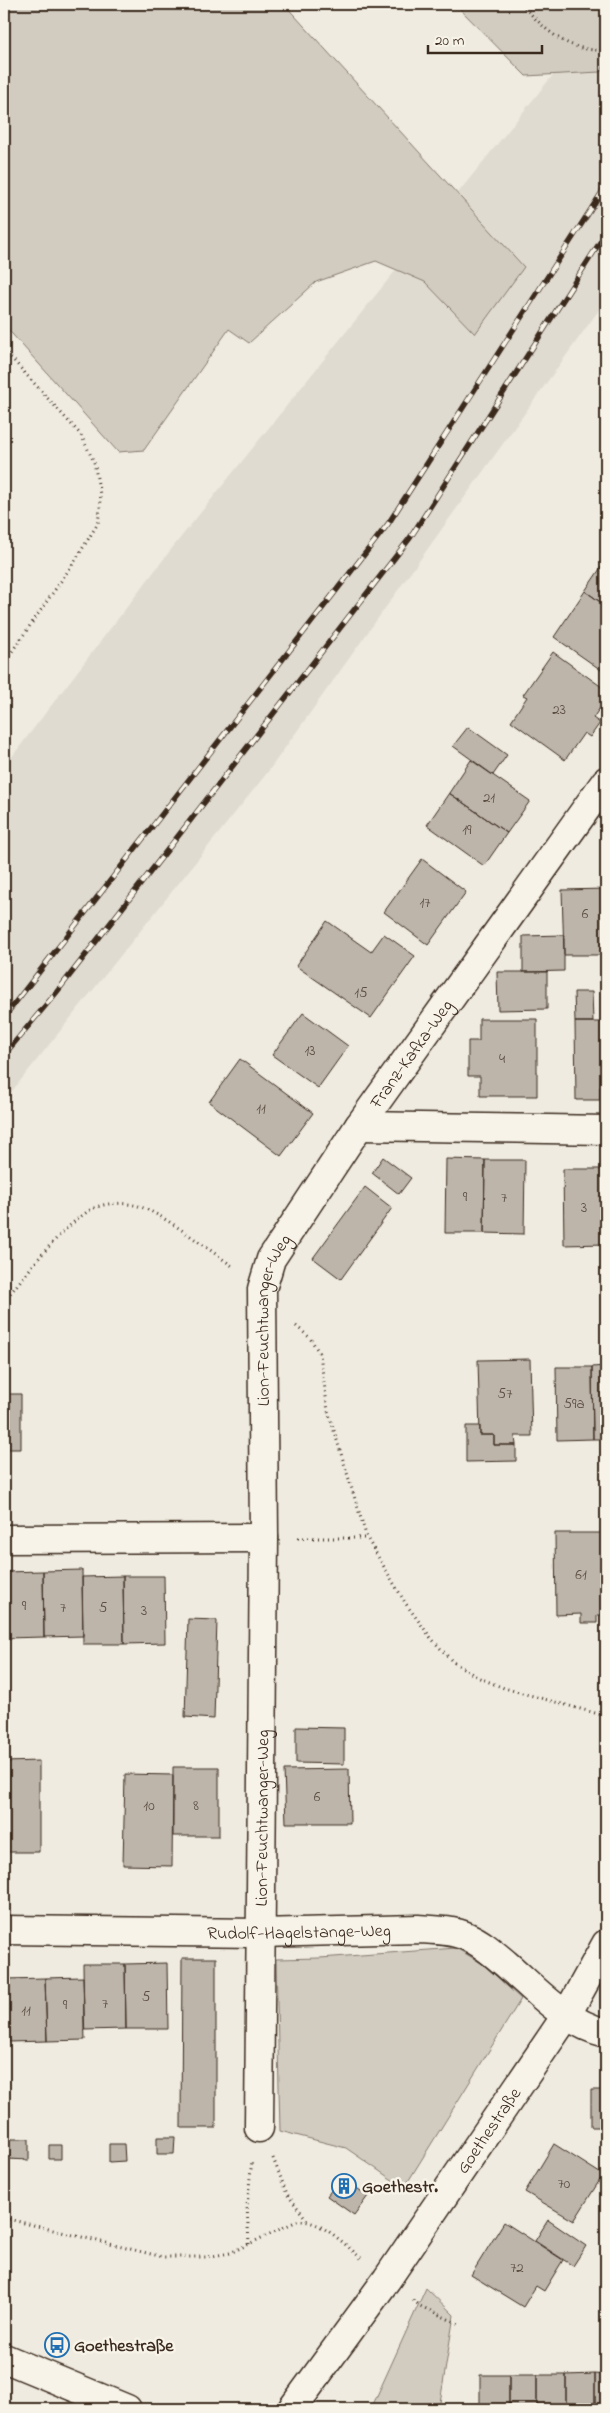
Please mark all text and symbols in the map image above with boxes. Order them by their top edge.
scale bar [428,22,541,54]
text: 20 m [435,30,465,52]
house number: 23 [552,699,566,721]
house number: 21 [483,787,495,809]
house number: 19 [462,819,472,841]
house number: 17 [420,892,430,914]
house number: 6 [582,903,589,925]
house number: 15 [354,982,368,1004]
street label: Franz-Kafka-Weg [364,995,461,1115]
house number: 13 [305,1040,315,1062]
house number: 4 [499,1048,505,1070]
house number: 11 [256,1098,266,1120]
house number: 9 [463,1186,468,1208]
house number: 7 [501,1187,507,1209]
house number: 3 [581,1197,587,1219]
street label: Lion-Feuchtwanger-Weg [251,1230,300,1406]
house number: 57 [498,1383,512,1405]
house number: 59a [563,1393,585,1415]
house number: 61 [575,1564,587,1586]
house number: 9 [22,1595,27,1617]
house number: 7 [60,1597,66,1619]
house number: 5 [99,1597,108,1619]
house number: 3 [141,1600,147,1622]
street label: Lion-Feuchtwanger-Weg [250,1730,278,1906]
house number: 6 [314,1786,321,1808]
house number: 10 [143,1795,155,1817]
house number: 8 [193,1795,199,1817]
street label: Rudolf-Hagelstange-Weg [207,1919,391,1948]
house number: 5 [142,1986,151,2008]
house number: 7 [102,1993,108,2015]
house number: 9 [63,1994,68,2016]
house number: 11 [21,2000,31,2022]
street label: Goethestraße [451,2082,529,2180]
building icon: Goethestr. [331,2173,357,2199]
house number: 70 [558,2173,571,2195]
place label: Goethestr. [362,2175,438,2201]
house number: 72 [510,2257,524,2279]
bus stop icon: Goethestraße [44,2332,70,2358]
place label: Goethestraße [74,2334,174,2360]

